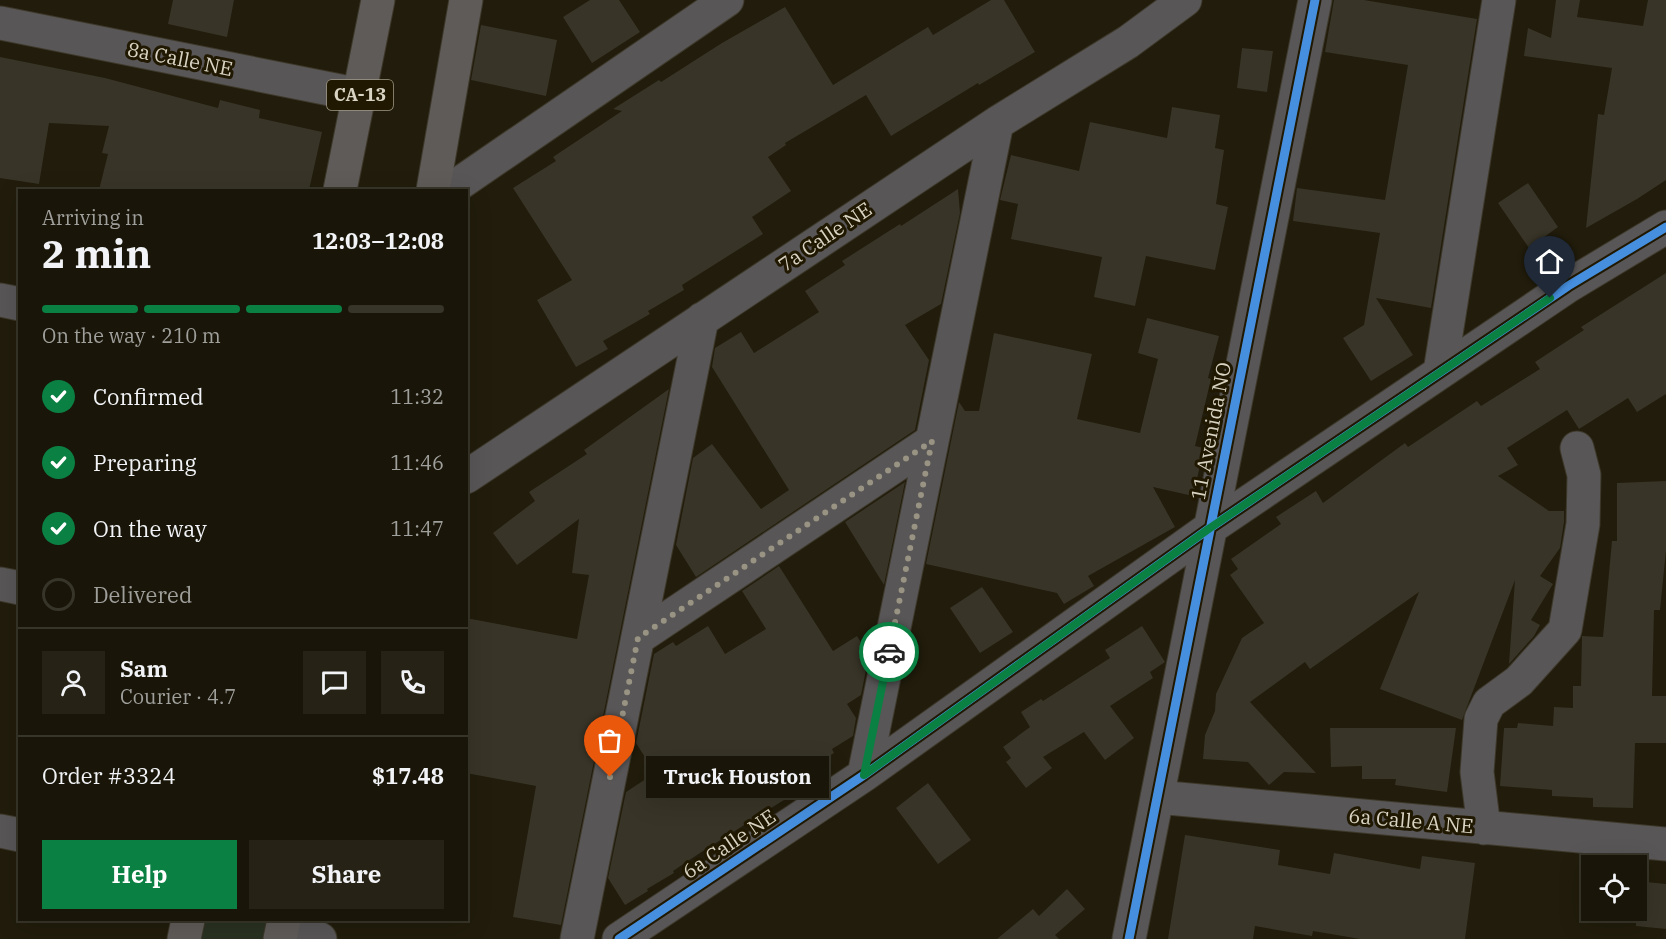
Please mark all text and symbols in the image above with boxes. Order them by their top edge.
street label: 8a Calle NE [125,35,235,82]
road number: CA-13 [327,80,393,110]
street label: 7a Calle NE [773,195,877,278]
text: Arriving in [42,204,144,231]
text: 12:03–12:08 [312,226,444,255]
text: 2 min [42,228,151,279]
pin [1524,236,1575,298]
icon: home [1533,245,1566,278]
text: On the way · 210 m [42,322,221,349]
street label: 11 Avenida NO [1184,360,1237,502]
icon: check [42,380,75,413]
text: Confirmed [93,382,204,411]
text: 11:32 [390,383,444,410]
icon: check [42,446,75,479]
text: Preparing [93,448,197,477]
text: 11:46 [390,449,444,476]
icon: check [42,512,75,545]
text: On the way [93,514,207,543]
text: 11:47 [390,515,444,542]
text: Delivered [93,580,192,609]
courier [859,622,919,682]
icon: car [873,636,906,669]
button: person [42,651,105,714]
button: chat [303,651,366,714]
button: phone [381,651,444,714]
text: Sam [120,654,168,683]
text: Courier · 4.7 [120,683,236,710]
pin [584,715,635,777]
icon: bag [593,724,626,757]
callout: Truck Houston [646,756,829,798]
text: Order #3324 [42,761,176,790]
text: $17.48 [372,761,444,790]
text: Truck Houston [664,763,811,790]
street label: 6a Calle NE [677,802,781,885]
street label: 6a Calle A NE [1347,802,1475,839]
button: Help [42,840,237,909]
button: Share [249,840,444,909]
map controls [1581,855,1647,921]
button: locate [1581,855,1647,921]

